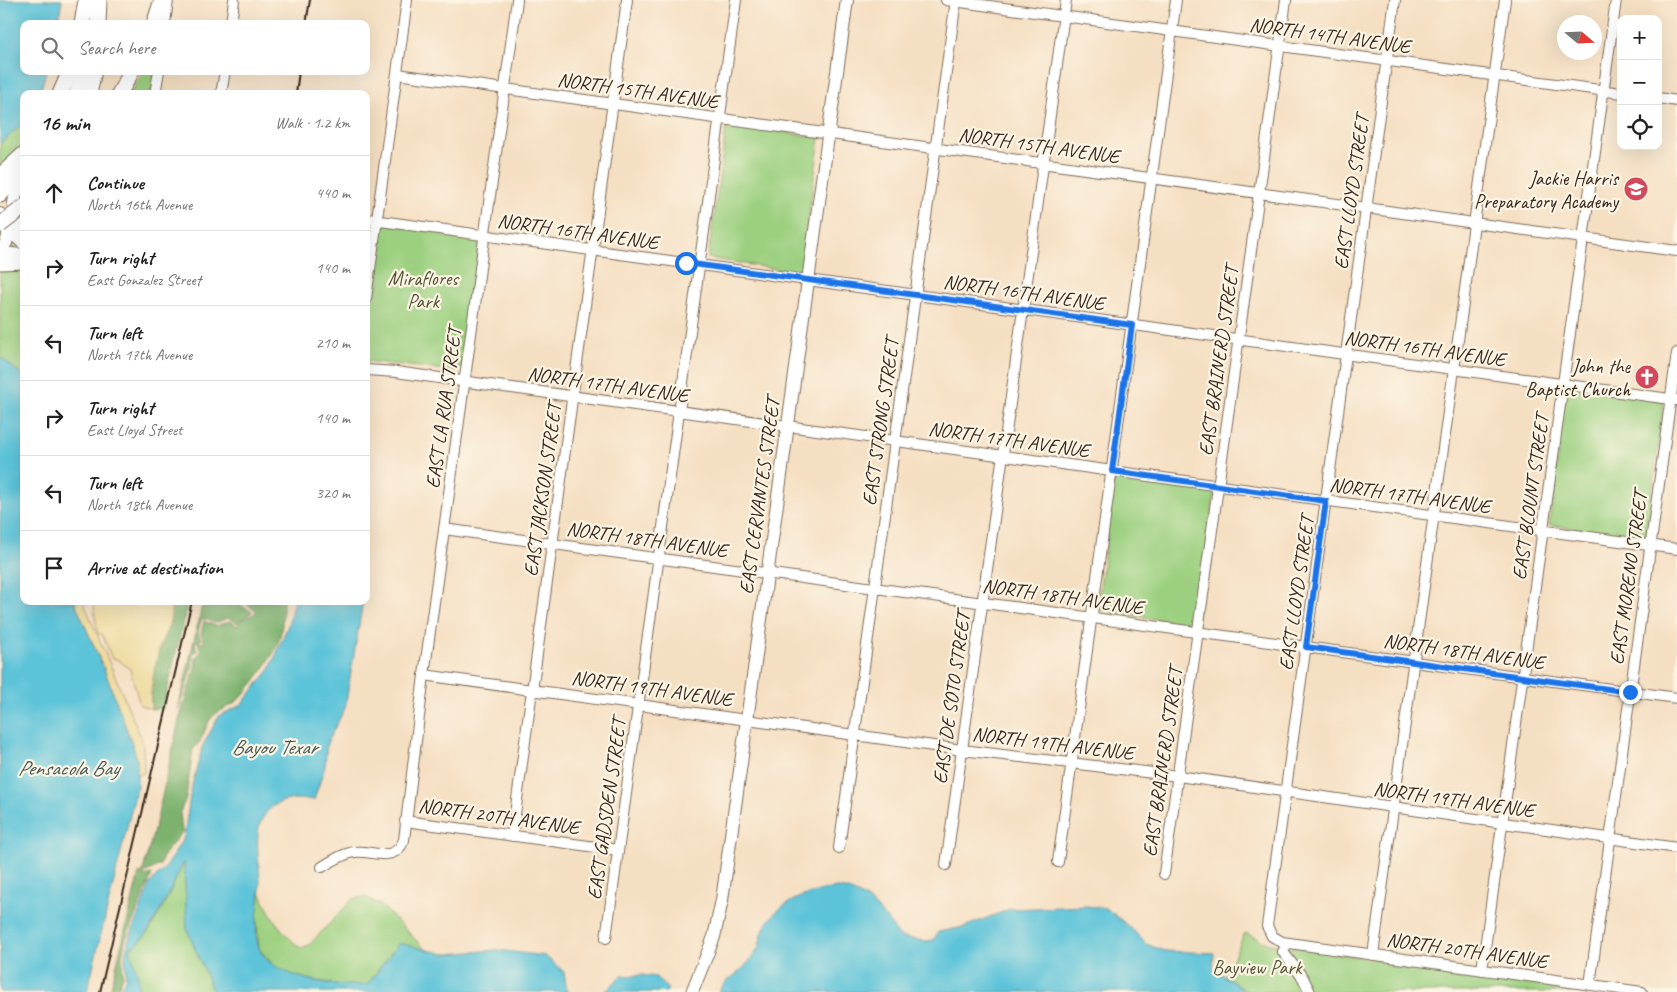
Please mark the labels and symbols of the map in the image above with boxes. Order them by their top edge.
street label: NORTH 14TH AVENUE [1248,12,1414,59]
north arrow [1557,15,1602,60]
street label: NORTH 15TH AVENUE [556,67,722,114]
street label: EAST LLOYD STREET [1328,110,1375,271]
street label: NORTH 15TH AVENUE [957,122,1123,169]
place label: Jackie Harris Preparatory Academy [1474,166,1620,214]
school or university icon: Jackie Harris Preparatory Academy [1623,176,1649,202]
street label: NORTH 16TH AVENUE [496,208,662,255]
route start [675,252,698,275]
street label: EAST BRAINERD STREET [1193,260,1245,457]
park label: Miraflores Park [388,266,460,314]
street label: NORTH 16TH AVENUE [942,269,1108,316]
street label: EAST LA RUA STREET [420,322,468,490]
street label: NORTH 16TH AVENUE [1343,325,1509,372]
street label: EAST STRONG STREET [856,332,905,507]
place label: John the Baptist Church [1525,354,1632,402]
street label: NORTH 17TH AVENUE [526,361,692,408]
church icon: John the Baptist Church [1634,364,1660,390]
street label: EAST CERVANTES STREET [733,392,786,596]
street label: EAST JACKSON STREET [518,397,568,578]
street label: EAST BLOUNT STREET [1507,409,1555,581]
street label: NORTH 17TH AVENUE [927,416,1093,463]
street label: NORTH 17TH AVENUE [1328,472,1494,519]
street label: EAST MORENO STREET [1604,485,1654,666]
street label: EAST LLOYD STREET [1273,511,1320,672]
street label: NORTH 18TH AVENUE [565,516,731,563]
street label: NORTH 18TH AVENUE [981,573,1147,620]
street label: EAST DE SOTO STREET [927,606,977,785]
street label: NORTH 18TH AVENUE [1382,628,1548,675]
street label: EAST BRAINERD STREET [1137,661,1189,858]
street label: NORTH 19TH AVENUE [570,665,736,712]
route end [1619,681,1642,704]
street label: EAST GADSDEN STREET [581,712,632,901]
street label: NORTH 19TH AVENUE [971,721,1137,766]
water label: Bayou Texar [231,734,320,760]
water label: Pensacola Bay [18,755,122,781]
street label: NORTH 19TH AVENUE [1372,776,1538,823]
street label: NORTH 20TH AVENUE [417,793,583,840]
street label: NORTH 20TH AVENUE [1385,927,1551,974]
park label: Bayview Park [1212,955,1303,980]

